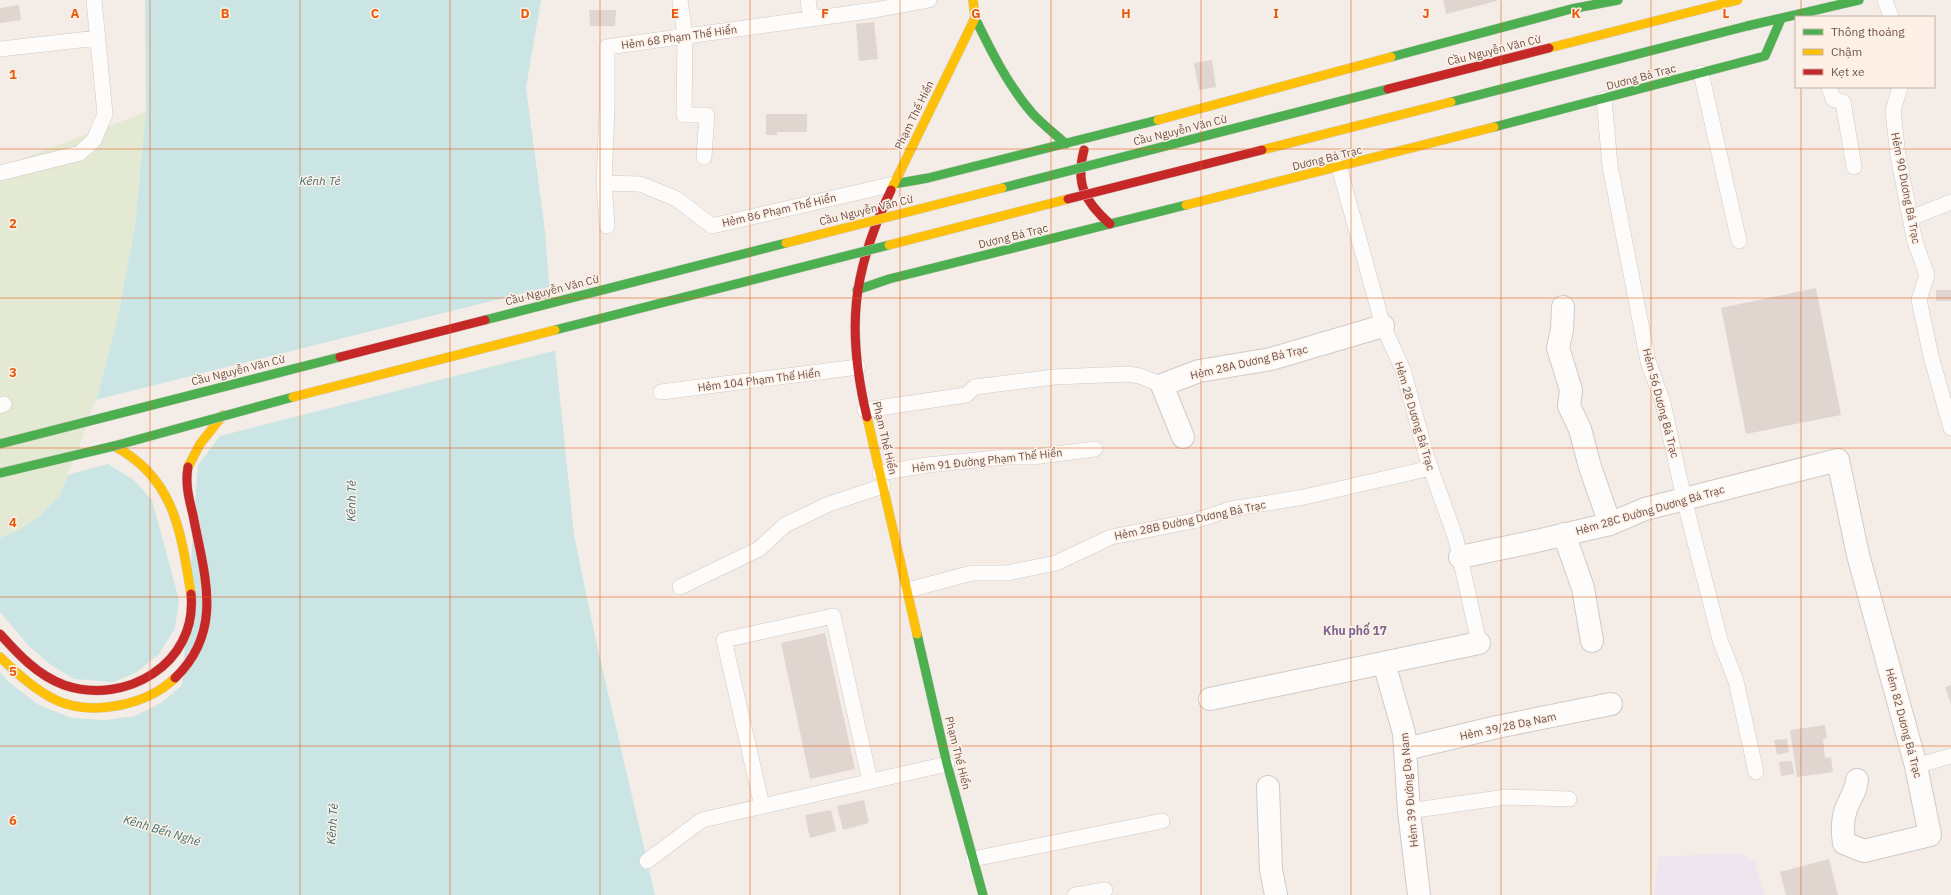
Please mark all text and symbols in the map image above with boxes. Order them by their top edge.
text: A [71,5,80,22]
text: B [221,5,230,22]
text: C [371,5,380,22]
text: D [520,5,530,22]
text: E [671,5,679,22]
text: F [821,5,829,22]
text: G [971,5,981,22]
text: H [1121,5,1131,22]
text: I [1273,5,1279,22]
text: J [1422,5,1430,22]
text: K [1571,5,1581,22]
text: L [1723,5,1730,22]
legend [1795,16,1935,88]
street label: Hẻm 68 Phạm Thế Hiển [620,22,738,52]
text: Thông thoáng [1831,24,1905,39]
street label: Cầu Nguyễn Văn Cừ [1446,31,1543,68]
text: Chậm [1831,44,1862,59]
street label: Dương Bá Trạc [1605,61,1678,93]
text: Kẹt xe [1831,64,1865,79]
text: 1 [9,66,17,83]
street label: Phạm Thế Hiển [891,78,937,152]
street label: Cầu Nguyễn Văn Cừ [1132,111,1229,148]
street label: Hẻm 90 Dương Bá Trạc [1888,131,1924,245]
street label: Dương Bá Trạc [1291,142,1364,173]
water label: Kênh Tẻ [299,173,341,188]
street label: Hẻm 86 Phạm Thế Hiển [721,190,837,230]
street label: Cầu Nguyễn Văn Cừ [818,191,915,228]
text: 2 [9,215,17,232]
street label: Dương Bá Trạc [977,220,1050,251]
street label: Cầu Nguyễn Văn Cừ [504,271,601,308]
street label: Hẻm 28A Dương Bá Trạc [1189,342,1310,382]
street label: Hẻm 56 Dương Bá Trạc [1640,347,1683,460]
street label: Cầu Nguyễn Văn Cừ [190,351,287,388]
street label: Hẻm 28 Dương Bá Trạc [1392,360,1438,473]
text: 3 [9,364,17,381]
street label: Hẻm 104 Phạm Thế Hiển [697,366,821,394]
street label: Phạm Thế Hiển [870,400,900,476]
street label: Hẻm 91 Đường Phạm Thế Hiển [911,445,1063,475]
water label: Kênh Tẻ [343,480,359,522]
street label: Hẻm 28C Đường Dương Bá Trạc [1574,482,1727,538]
street label: Hẻm 28B Đường Dương Bá Trạc [1113,497,1268,543]
text: 4 [9,514,17,531]
district label: Khu phố 17 [1323,622,1387,638]
text: 5 [9,663,17,680]
street label: Hẻm 82 Dương Bá Trạc [1883,667,1926,780]
street label: Hẻm 39/28 Dạ Nam [1458,709,1558,743]
street label: Phạm Thế Hiển [942,715,974,791]
street label: Hẻm 39 Đường Dạ Nam [1397,732,1421,848]
water label: Kênh Tẻ [323,803,341,845]
water label: Kênh Bến Nghé [122,811,202,849]
text: 6 [9,812,17,829]

